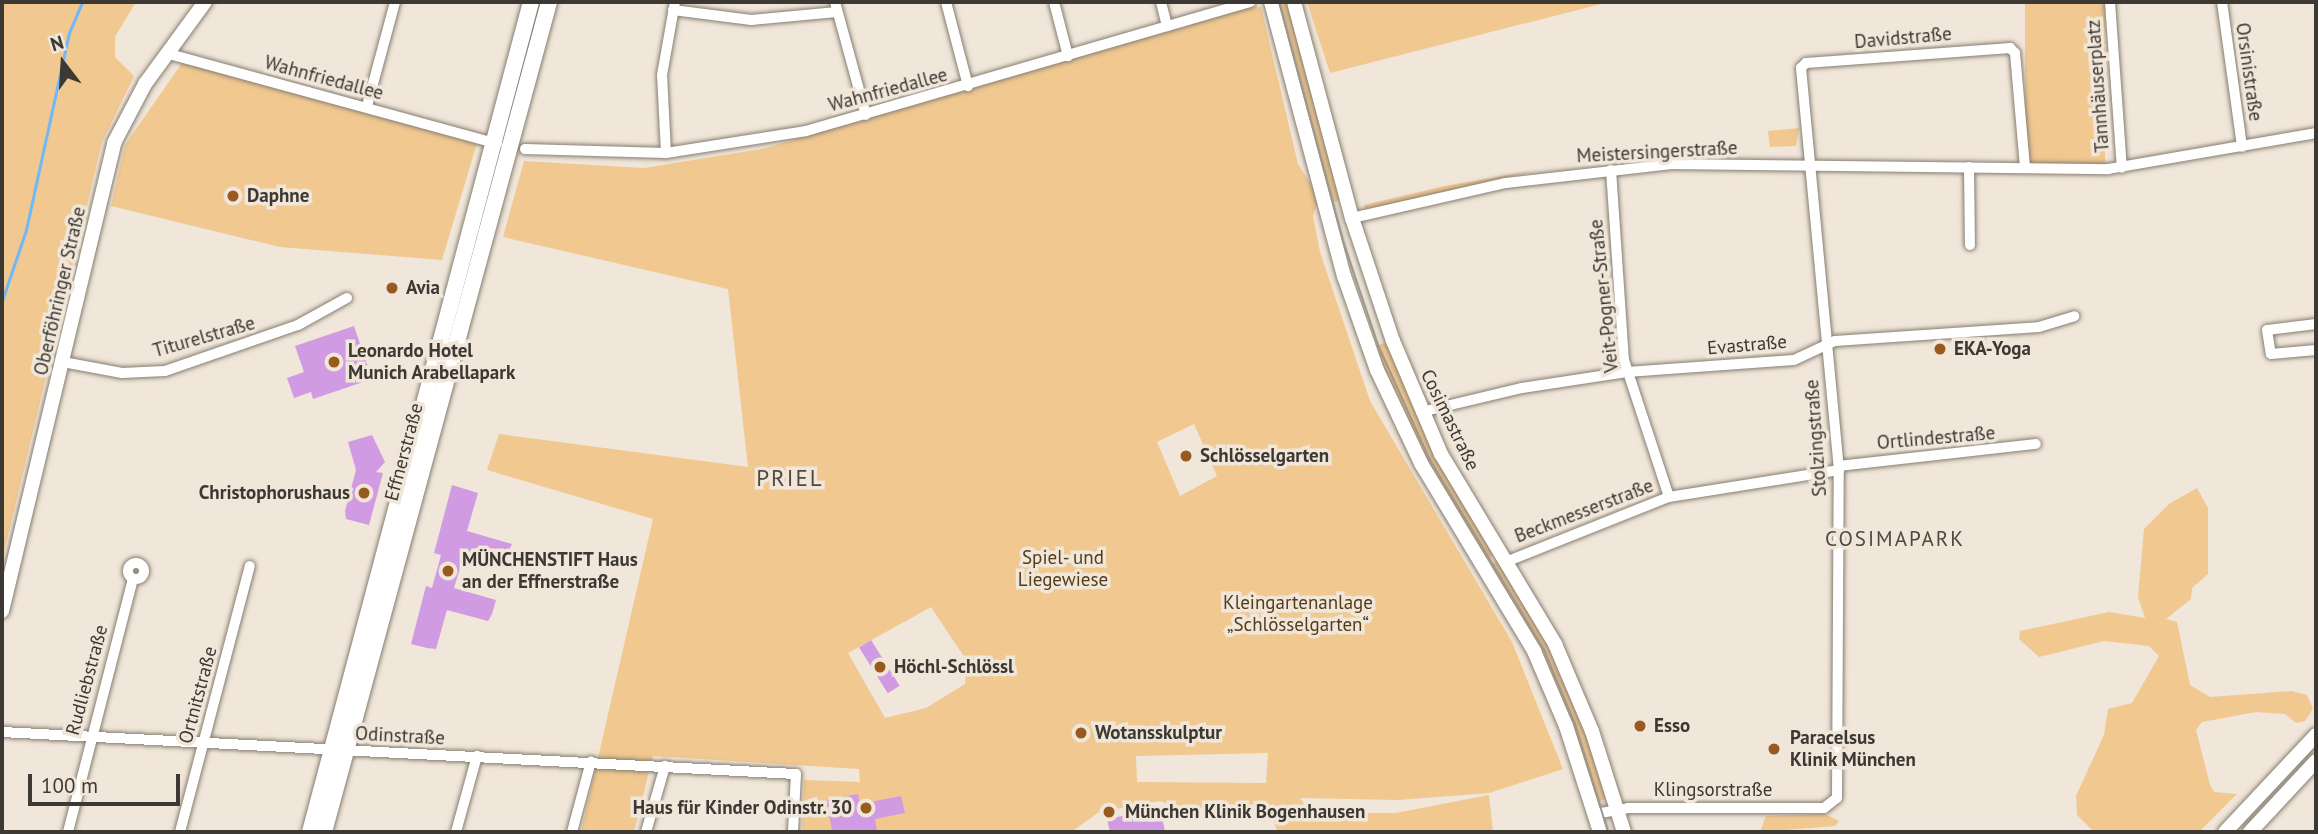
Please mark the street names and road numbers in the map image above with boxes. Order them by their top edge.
street label: Tannhäuserplatz [2082,19,2114,153]
street label: Orsinistraße [2231,21,2267,123]
street label: Davidstraße [1853,22,1953,54]
street label: Wahnfriedallee [262,51,386,105]
street label: Wahnfriedallee [826,63,950,117]
street label: Meistersingerstraße [1576,136,1738,168]
street label: Oberföhringer Straße [29,204,91,378]
street label: Veit-Pogner-Straße [1585,218,1623,374]
street label: Titurelstraße [150,312,258,362]
street label: Evastraße [1706,330,1788,360]
street label: Cosimastraße [1416,366,1484,474]
street label: Stolzingstraße [1801,379,1831,497]
street label: Effnerstraße [380,401,428,503]
street label: Ortlindestraße [1876,421,1996,455]
street label: Beckmesserstraße [1511,474,1657,548]
street label: Rudliebstraße [61,622,113,738]
street label: Ortnitstraße [174,644,222,746]
street label: Odinstraße [355,722,445,750]
street label: Klingsorstraße [1654,779,1772,801]

